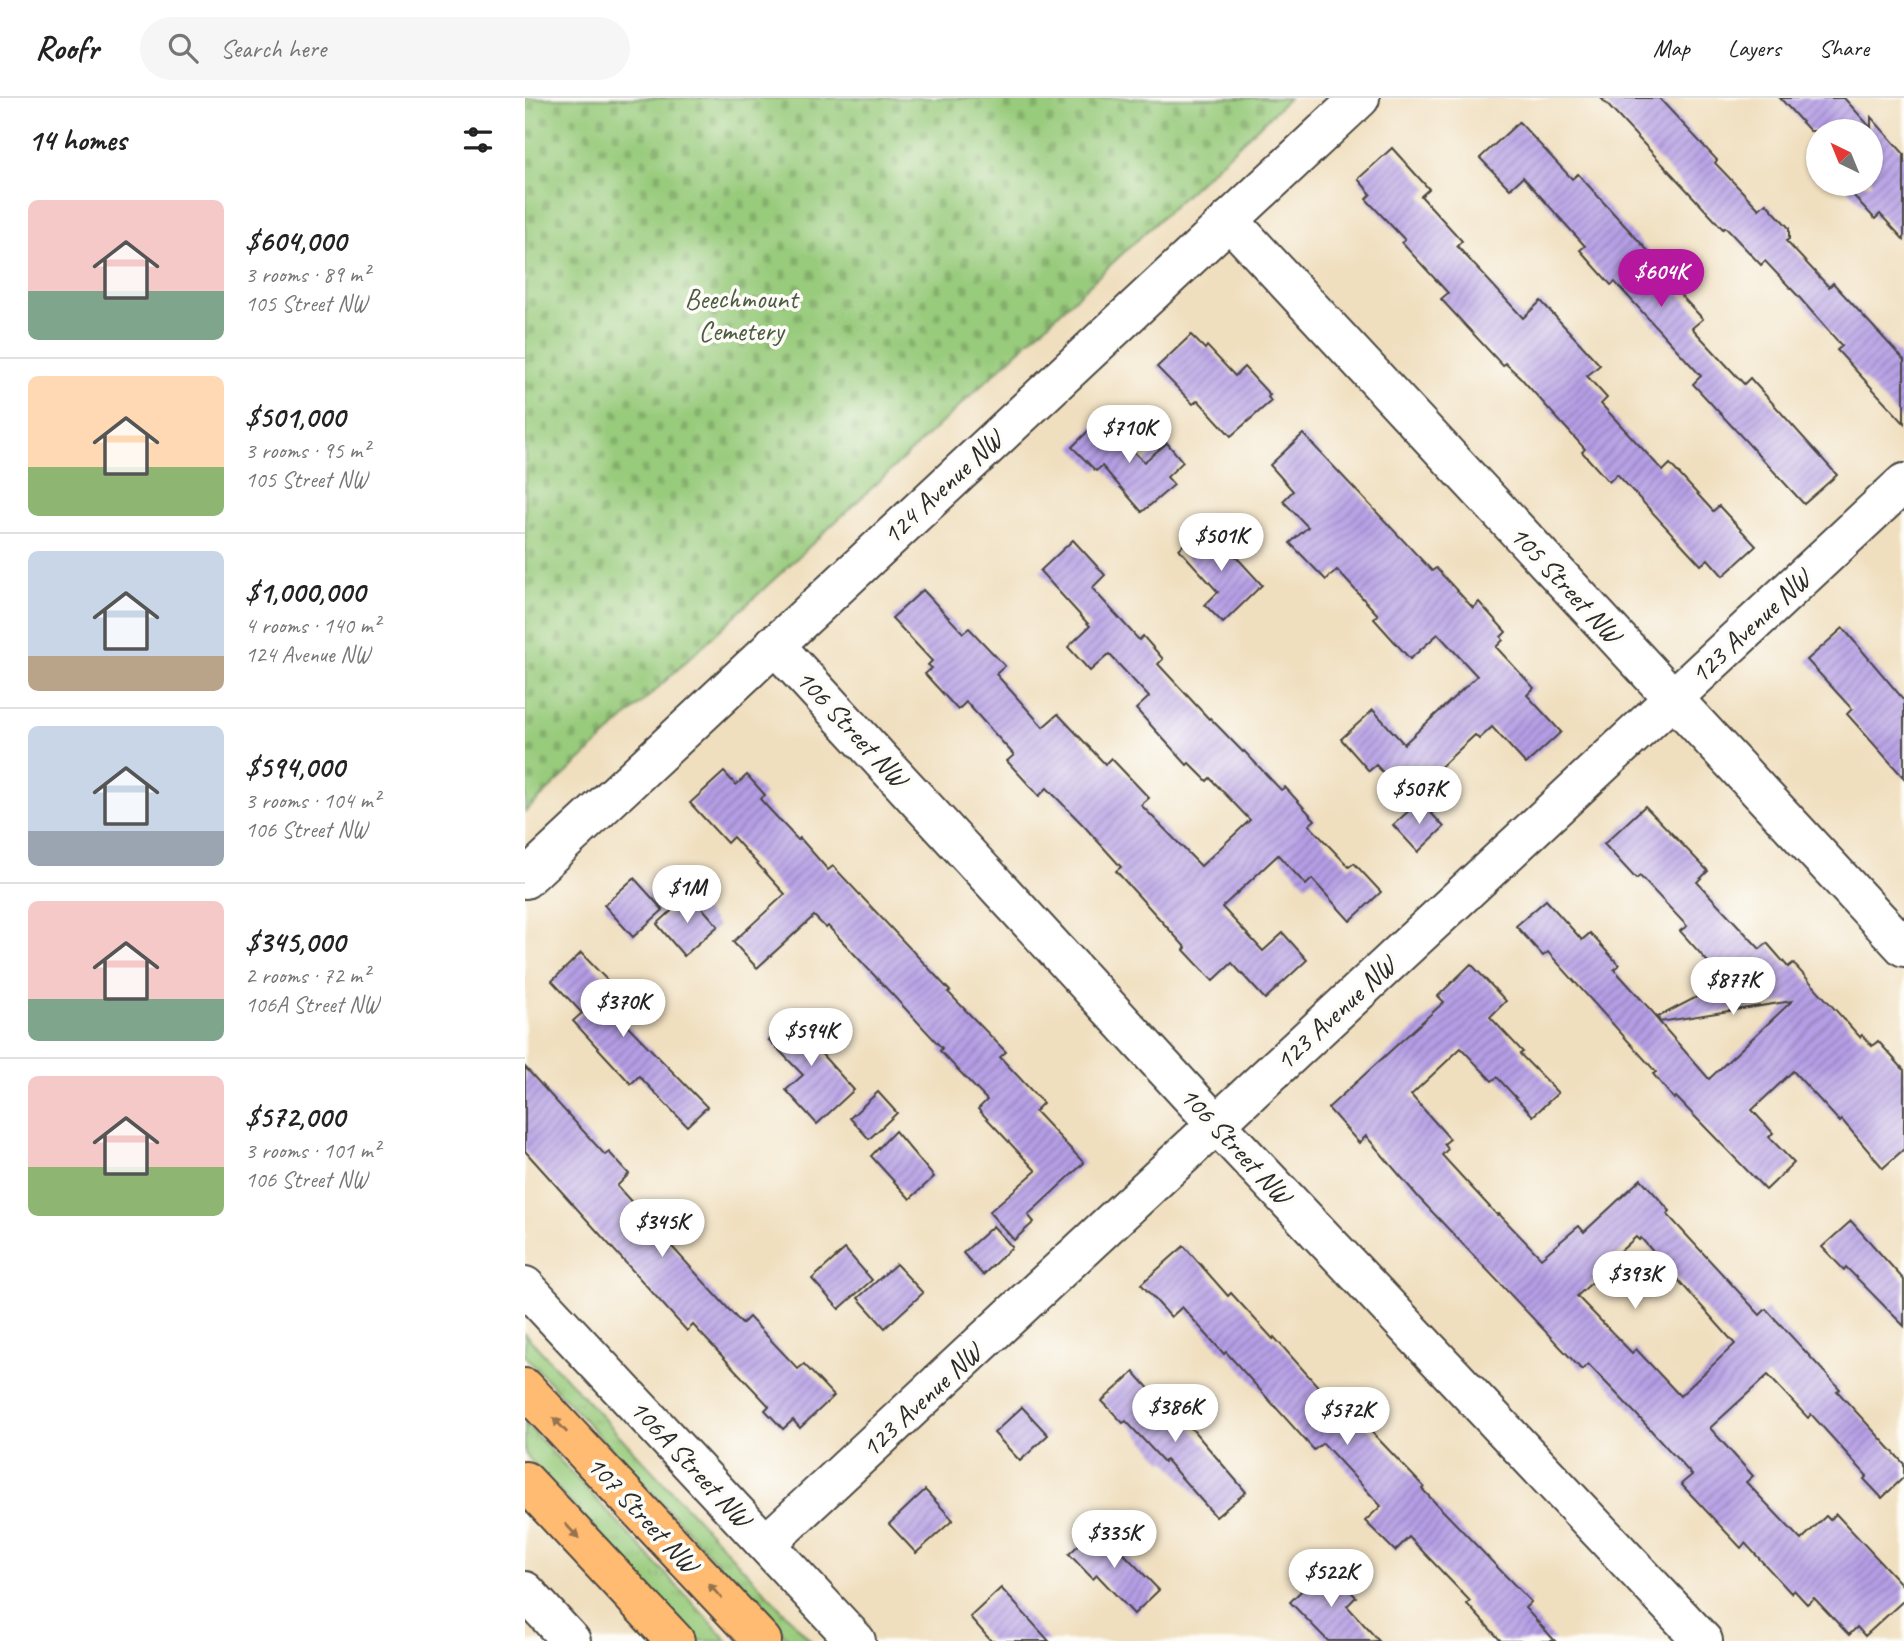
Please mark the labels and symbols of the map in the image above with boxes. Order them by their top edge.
north arrow [1806,119,1883,196]
pin: $604K [1612,250,1710,309]
park label: Beechmount Cemetery [684,281,800,348]
pin: $710K [1080,406,1178,465]
street label: 124 Avenue NW [874,420,1012,552]
pin: $501K [1172,514,1270,573]
street label: 105 Street NW [1502,517,1632,653]
street label: 123 Avenue NW [1682,559,1820,691]
street label: 106 Street NW [788,661,918,797]
pin: $507K [1370,766,1468,826]
pin: $1M [653,866,721,925]
street label: 123 Avenue NW [1267,946,1405,1078]
pin: $877K [1684,958,1782,1017]
pin: $370K [574,979,672,1039]
pin: $594K [762,1009,860,1068]
street label: 106 Street NW [1172,1078,1302,1214]
pin: $345K [613,1200,711,1259]
pin: $393K [1586,1252,1684,1311]
street label: 123 Avenue NW [853,1333,991,1465]
pin: $386K [1126,1384,1224,1444]
pin: $572K [1298,1388,1396,1447]
street label: 106A Street NW [623,1391,761,1537]
one-way arrow [552,1417,568,1434]
street label: 107 Street NW [579,1447,709,1583]
pin: $335K [1065,1510,1163,1570]
one-way arrow [563,1522,579,1539]
pin: $522K [1282,1550,1380,1609]
one-way arrow [707,1582,723,1600]

